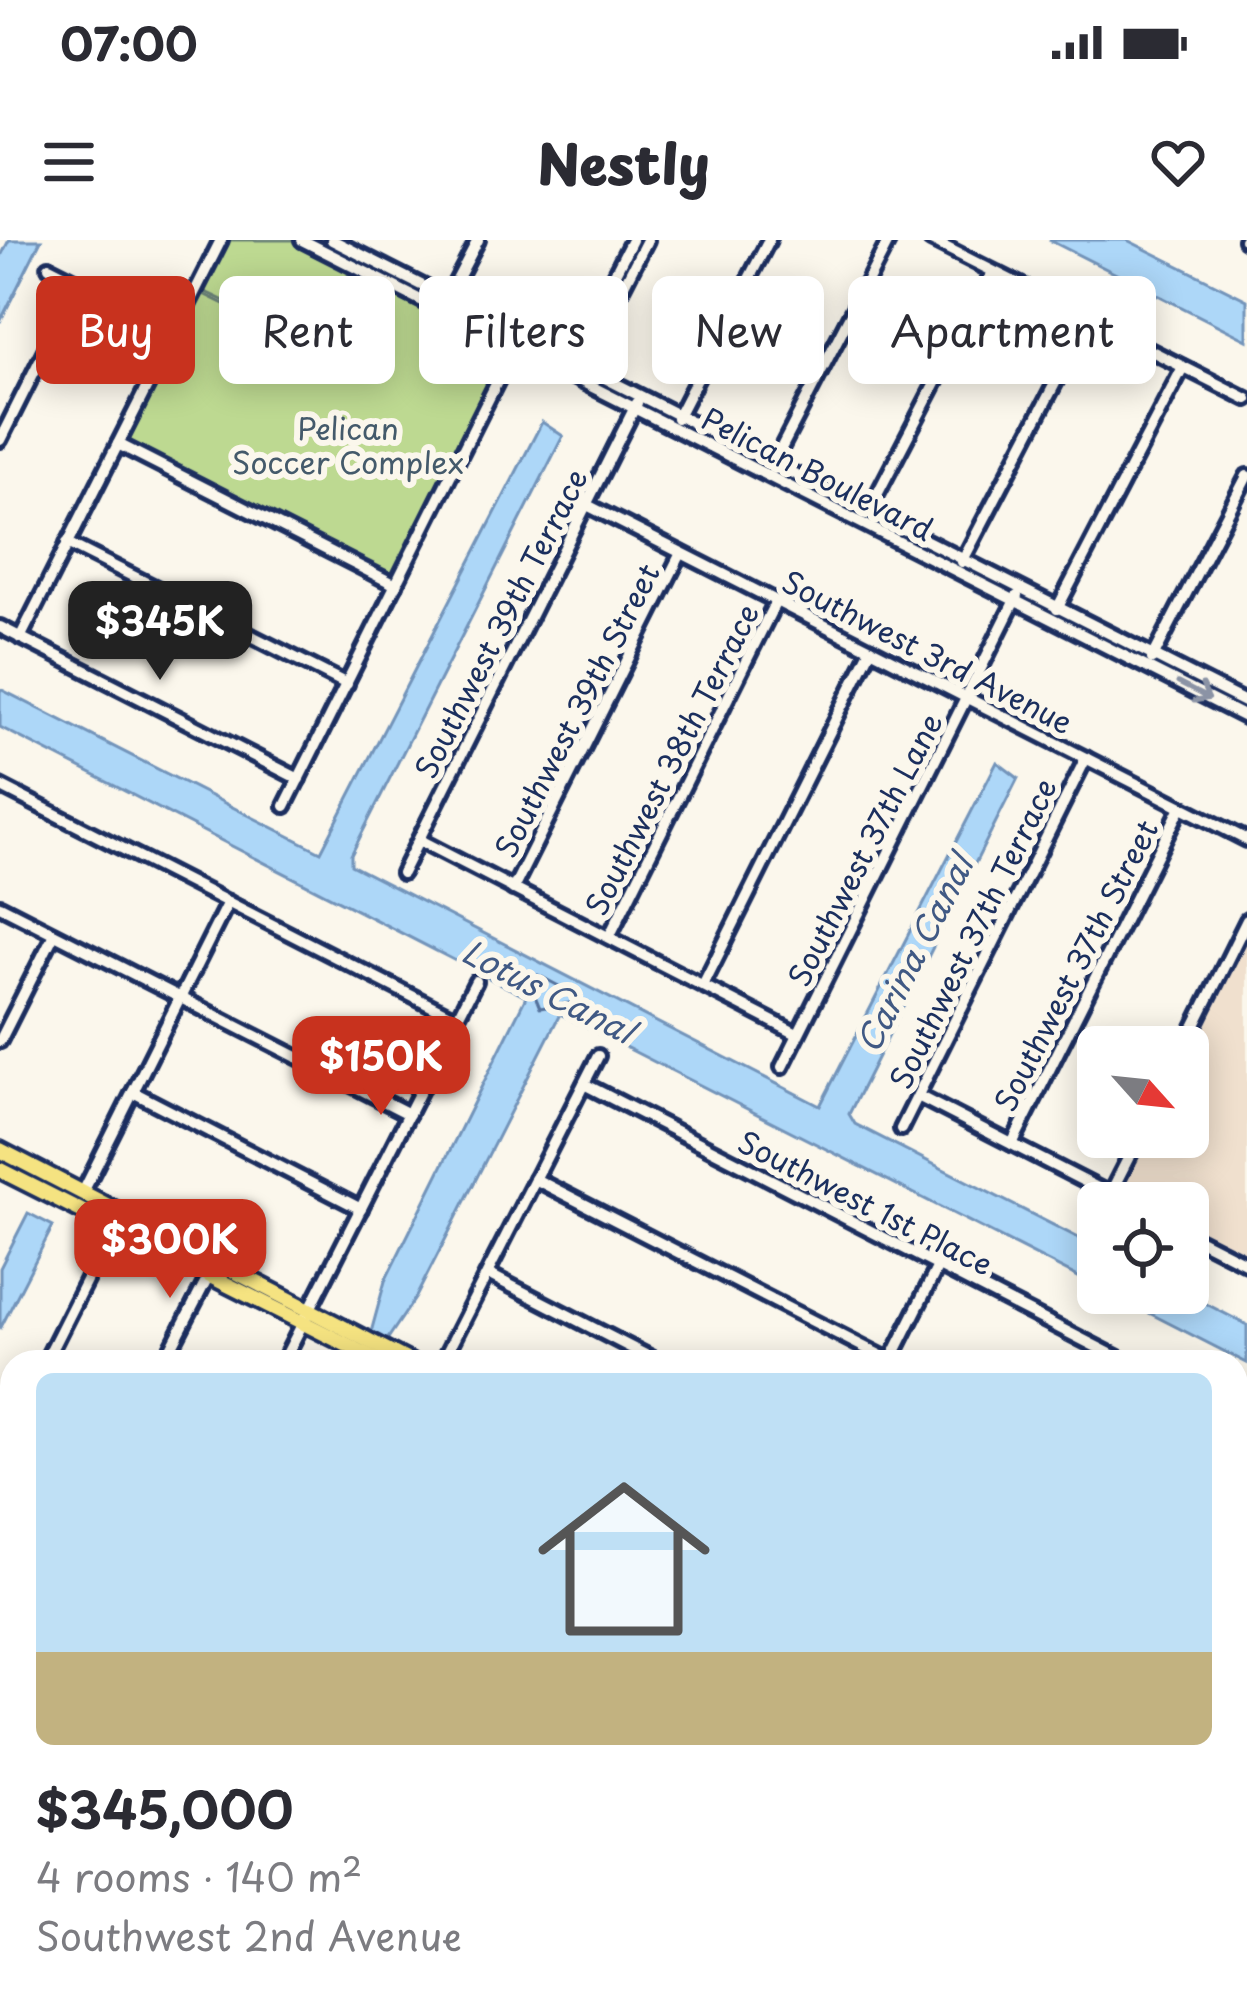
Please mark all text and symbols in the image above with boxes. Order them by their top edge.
text: 07:00 [60,8,198,76]
text: Nestly [537,122,710,203]
icon: menu [36,129,102,195]
icon: heart [1145,129,1211,195]
chip: Buy [36,276,195,384]
chip: Rent [219,276,395,384]
chip: Filters [419,276,628,384]
chip: New [652,276,824,384]
chip: Apartment [848,276,1156,384]
street label: Pelican Boulevard [694,395,942,551]
park label: Pelican Soccer Complex [232,405,464,484]
street label: Southwest 39th Terrace [402,460,598,786]
street label: Southwest 39th Street [482,555,670,865]
street label: Southwest 3rd Avenue [775,558,1081,744]
pin: $345K [76,581,244,683]
text: $345K [95,590,225,649]
street label: Southwest 38th Terrace [573,595,769,923]
one-way arrow [1175,680,1210,703]
street label: Southwest 37th Lane [775,704,953,994]
street label: Southwest 37th Terrace [877,770,1067,1096]
street label: Southwest 37th Street [982,811,1168,1119]
water label: Carina Canal [842,841,986,1060]
water label: Lotus Canal [454,925,648,1057]
pin: $150K [297,1016,465,1118]
text: $150K [319,1025,443,1084]
north arrow [1077,1026,1209,1158]
map controls [1077,1026,1209,1314]
street label: Southwest 1st Place [731,1118,1001,1286]
button: locate [1077,1182,1209,1314]
pin: $300K [86,1199,254,1301]
text: $300K [101,1208,239,1267]
icon: home [516,1451,732,1667]
text: $345,000 [36,1769,294,1846]
text: 4 rooms · 140 m² [36,1846,362,1905]
text: Southwest 2nd Avenue [36,1905,462,1964]

